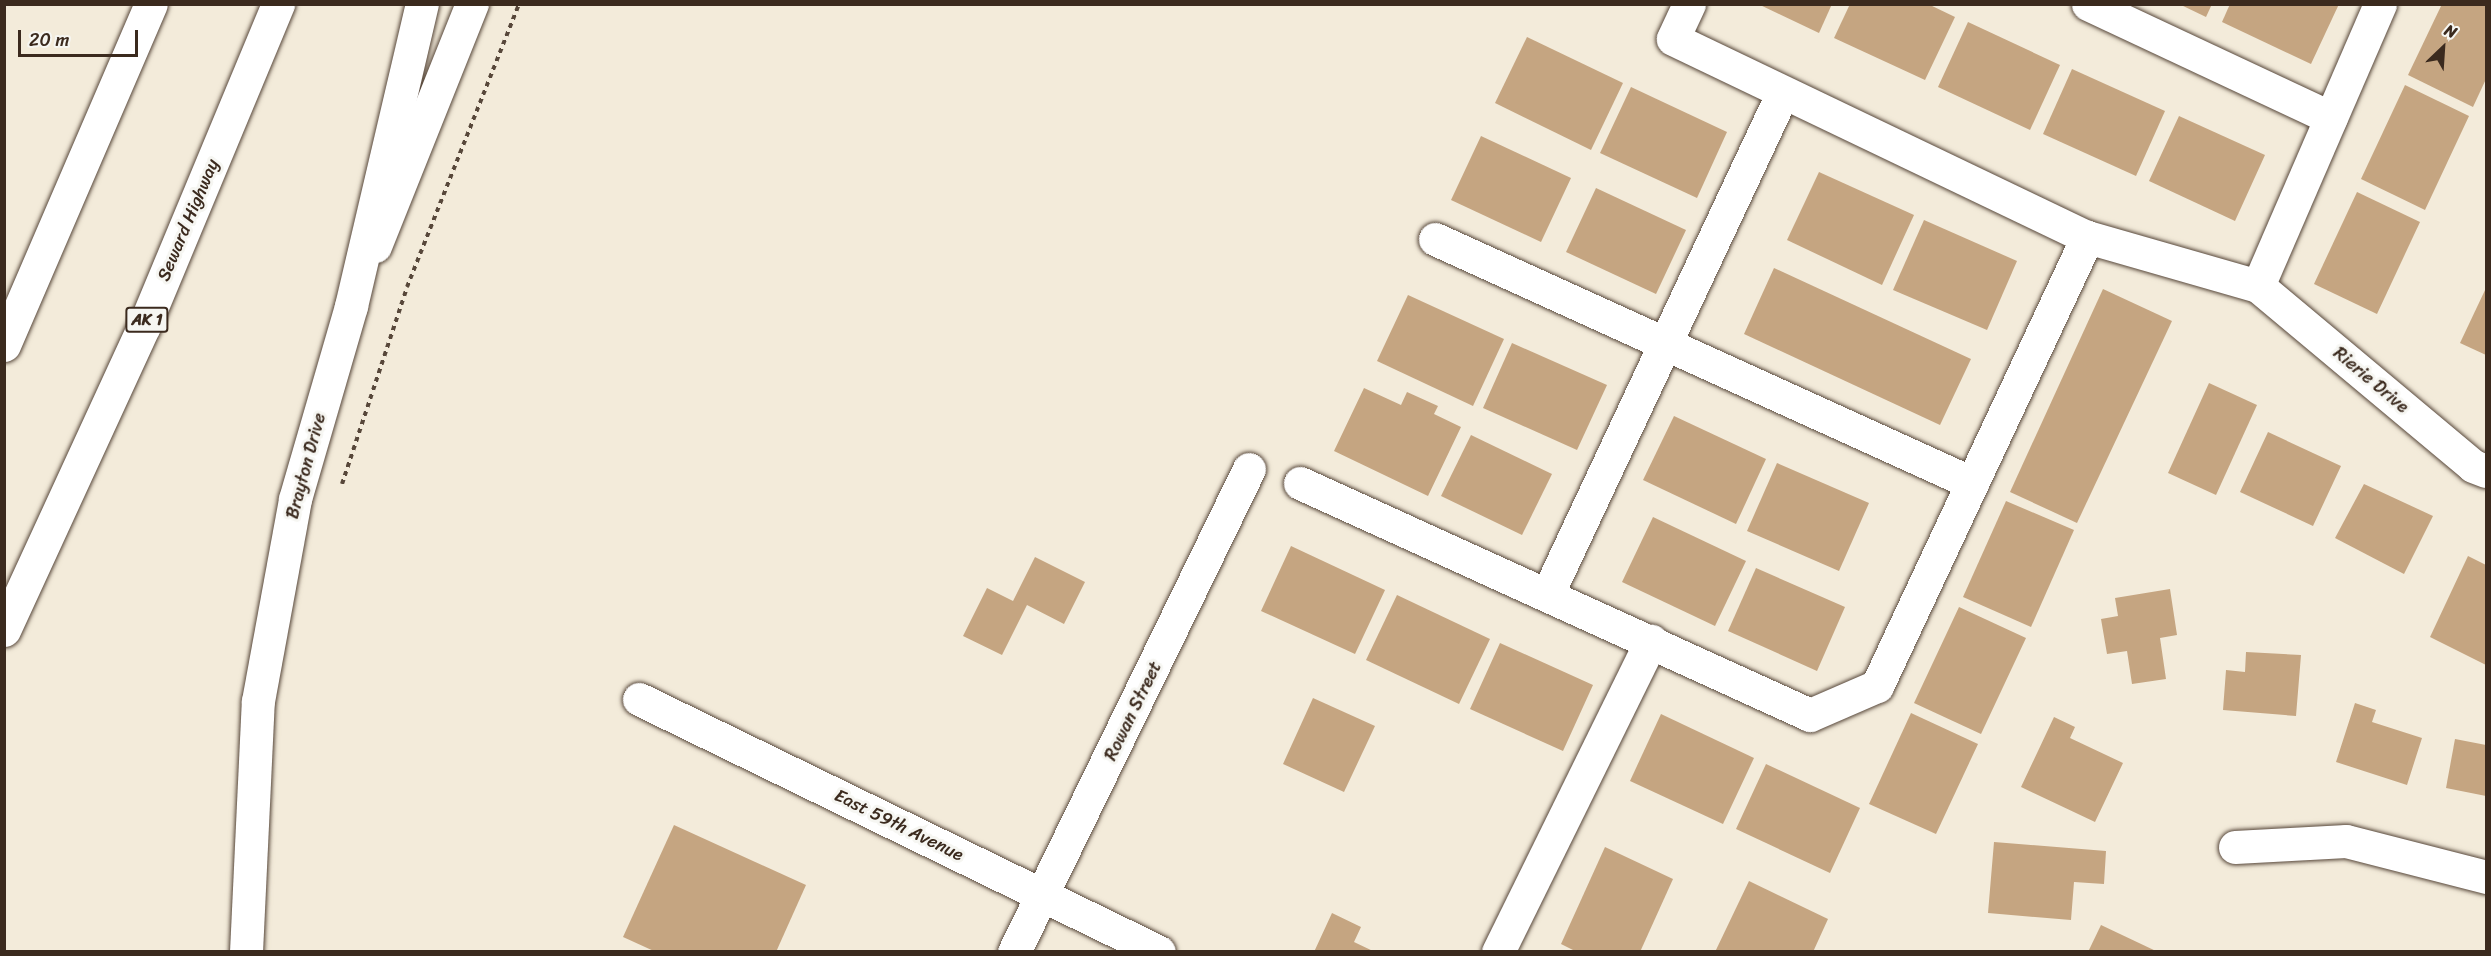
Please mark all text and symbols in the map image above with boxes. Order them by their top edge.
text: N [2440,16,2462,47]
scale bar [21,18,141,56]
north arrow [2413,18,2473,78]
text: 20 m [29,24,69,56]
street label: Seward Highway [153,156,223,284]
road number: AK 1 [124,307,170,333]
street label: Rierie Drive [2329,342,2413,418]
street label: Brayton Drive [282,411,330,521]
street label: Rowan Street [1100,658,1166,764]
street label: East 59th Avenue [831,784,967,866]

